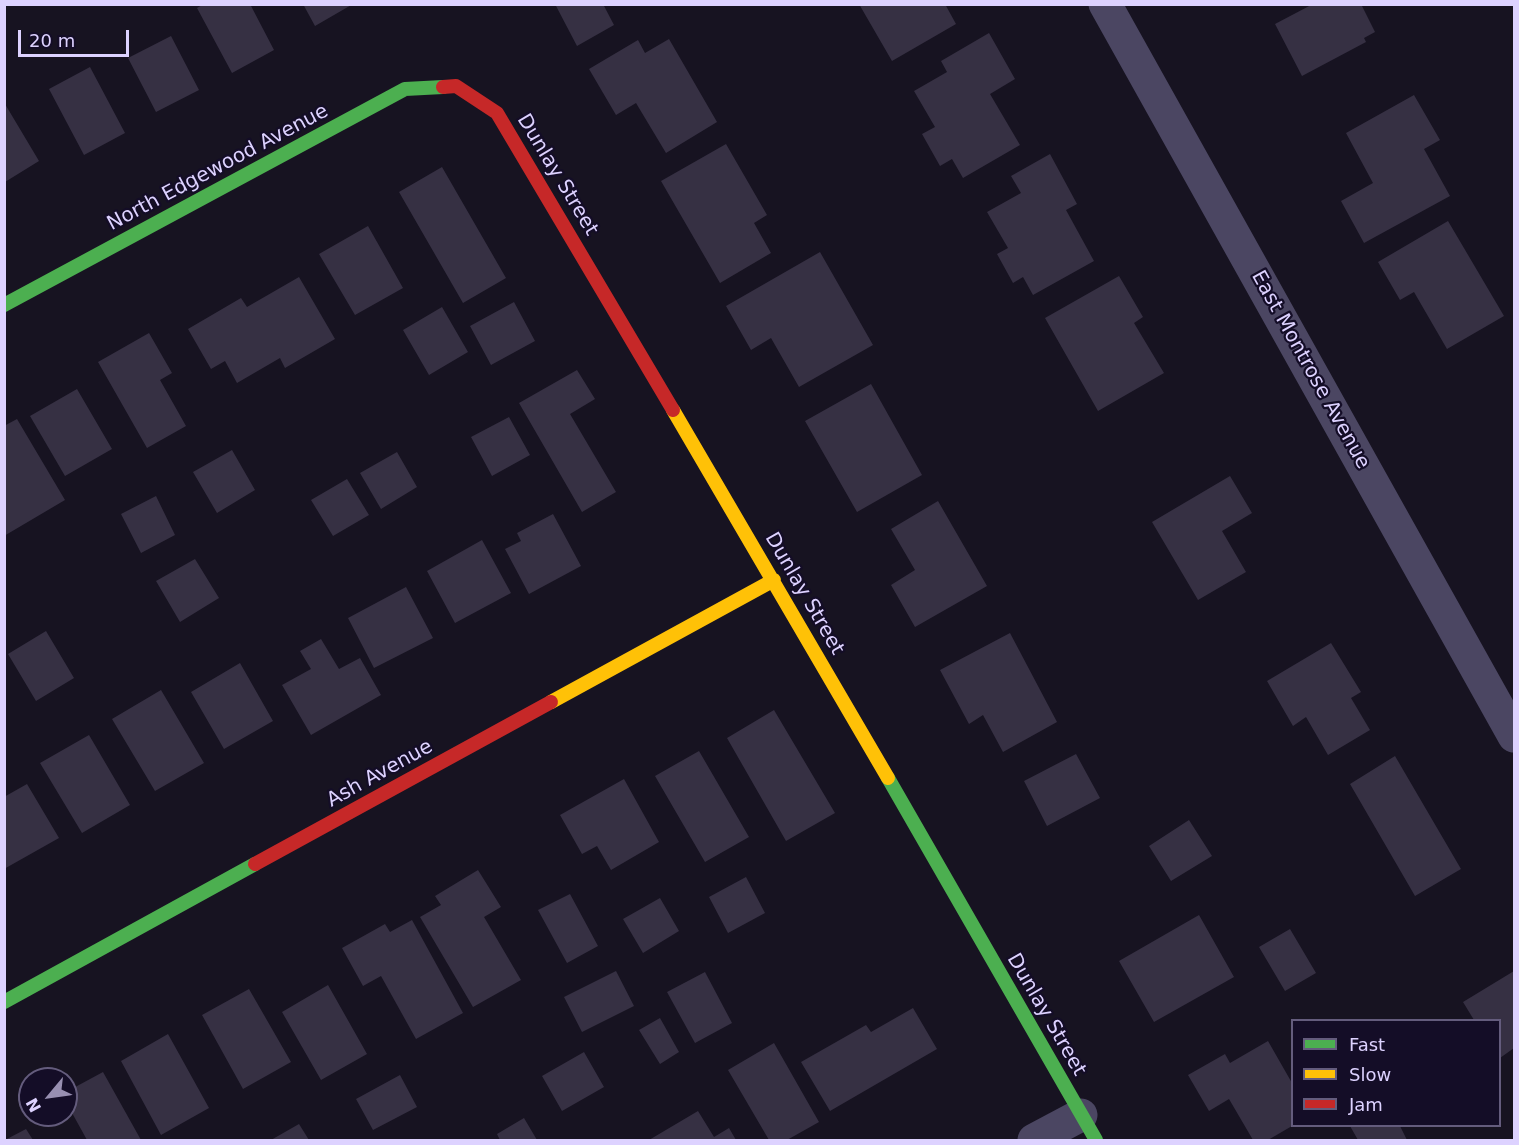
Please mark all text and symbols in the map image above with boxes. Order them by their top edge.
scale bar [21,18,132,56]
text: 20 m [29,30,75,51]
street label: North Edgewood Avenue [103,99,333,237]
street label: Dunlay Street [511,110,603,240]
street label: East Montrose Avenue [1245,267,1375,473]
street label: Dunlay Street [759,528,849,660]
street label: Ash Avenue [323,735,437,813]
street label: Dunlay Street [1001,949,1091,1081]
legend [1291,1019,1501,1127]
text: Fast [1349,1034,1385,1055]
text: Slow [1349,1064,1391,1085]
north arrow [18,1067,78,1127]
text: Jam [1349,1094,1383,1115]
text: N [22,1095,45,1115]

